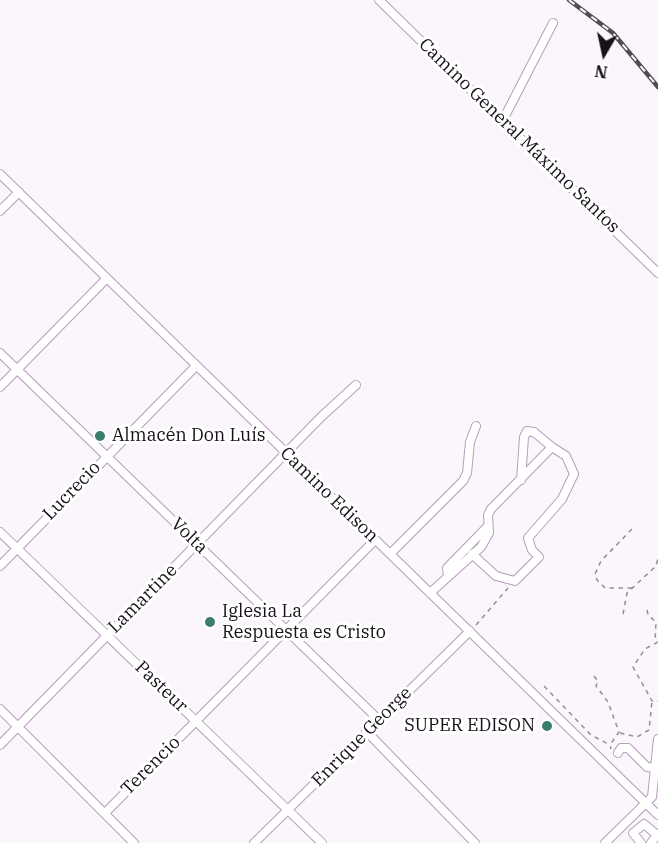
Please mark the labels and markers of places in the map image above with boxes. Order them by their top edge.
place label: Almacén Don Luís [112,425,266,447]
marker: Almacén Don Luís [93,429,107,443]
place label: Iglesia La Respuesta es Cristo [222,601,386,644]
marker: Iglesia La Respuesta es Cristo [203,615,217,629]
place label: SUPER EDISON [404,715,535,737]
marker: SUPER EDISON [540,719,554,733]

